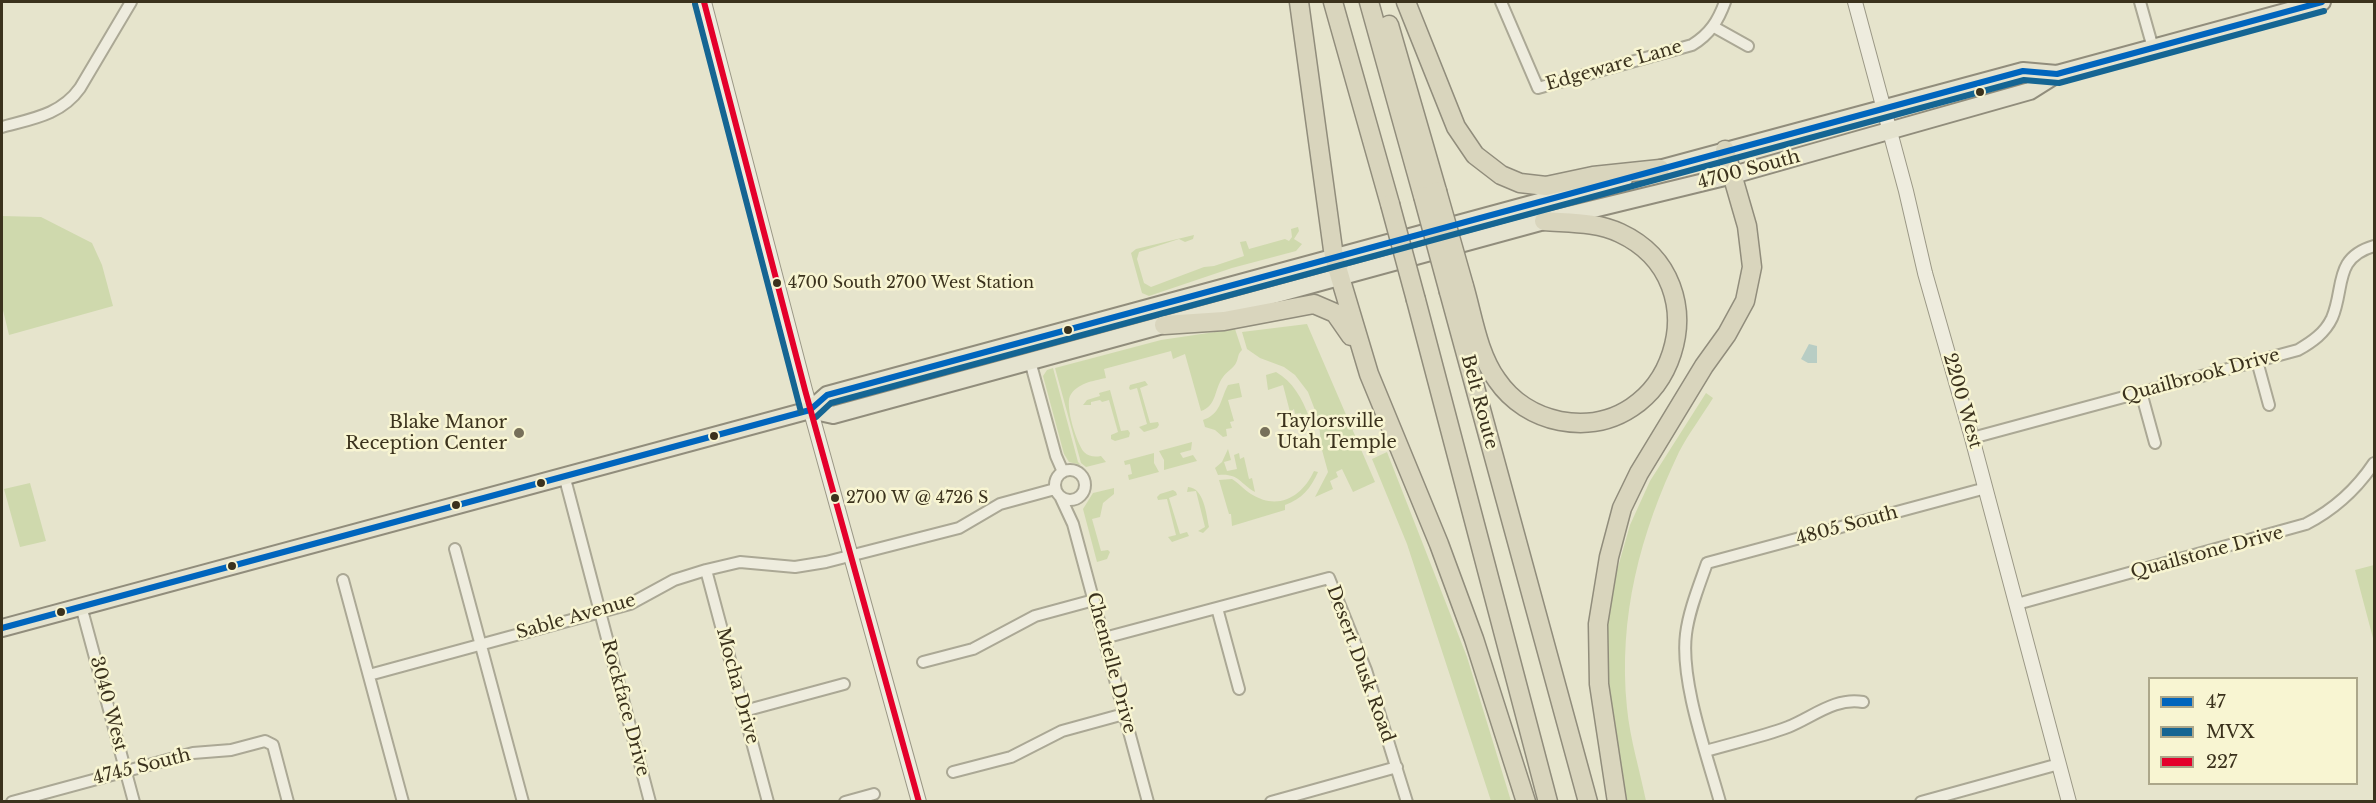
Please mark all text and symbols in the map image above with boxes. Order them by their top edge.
street label: Edgeware Lane [1543,36,1685,96]
unlabelled marker [1974,86,1986,98]
street label: 4700 South [1695,146,1803,194]
place label: 4700 South 2700 West Station [788,273,1034,293]
marker: 4700 South 2700 West Station [771,277,783,289]
unlabelled marker [1062,324,1074,336]
street label: Quailbrook Drive [2120,345,2282,407]
street label: 2200 West [1938,351,1986,451]
street label: Belt Route [1456,352,1502,452]
place label: Taylorsville Utah Temple [1277,411,1397,454]
place label: Blake Manor Reception Center [345,412,507,454]
marker: Taylorsville Utah Temple [1258,425,1272,439]
marker: Blake Manor Reception Center [512,426,526,440]
unlabelled marker [708,430,720,442]
unlabelled marker [535,477,547,489]
place label: 2700 W @ 4726 S [846,488,988,508]
marker: 2700 W @ 4726 S [829,492,841,504]
unlabelled marker [450,499,462,511]
street label: 4805 South [1794,502,1900,550]
street label: Quailstone Drive [2128,522,2286,584]
unlabelled marker [226,560,238,572]
street label: Desert Dusk Road [1322,583,1398,745]
street label: Sable Avenue [514,590,638,644]
street label: Chentelle Drive [1082,590,1140,736]
unlabelled marker [55,606,67,618]
street label: Mocha Drive [711,625,763,747]
street label: Rockface Drive [596,637,654,779]
street label: 3040 West [85,654,131,754]
legend [2148,677,2358,785]
text: 47 [2206,691,2226,713]
text: MVX [2206,721,2254,743]
street label: 4745 South [91,744,193,790]
text: 227 [2206,751,2237,773]

